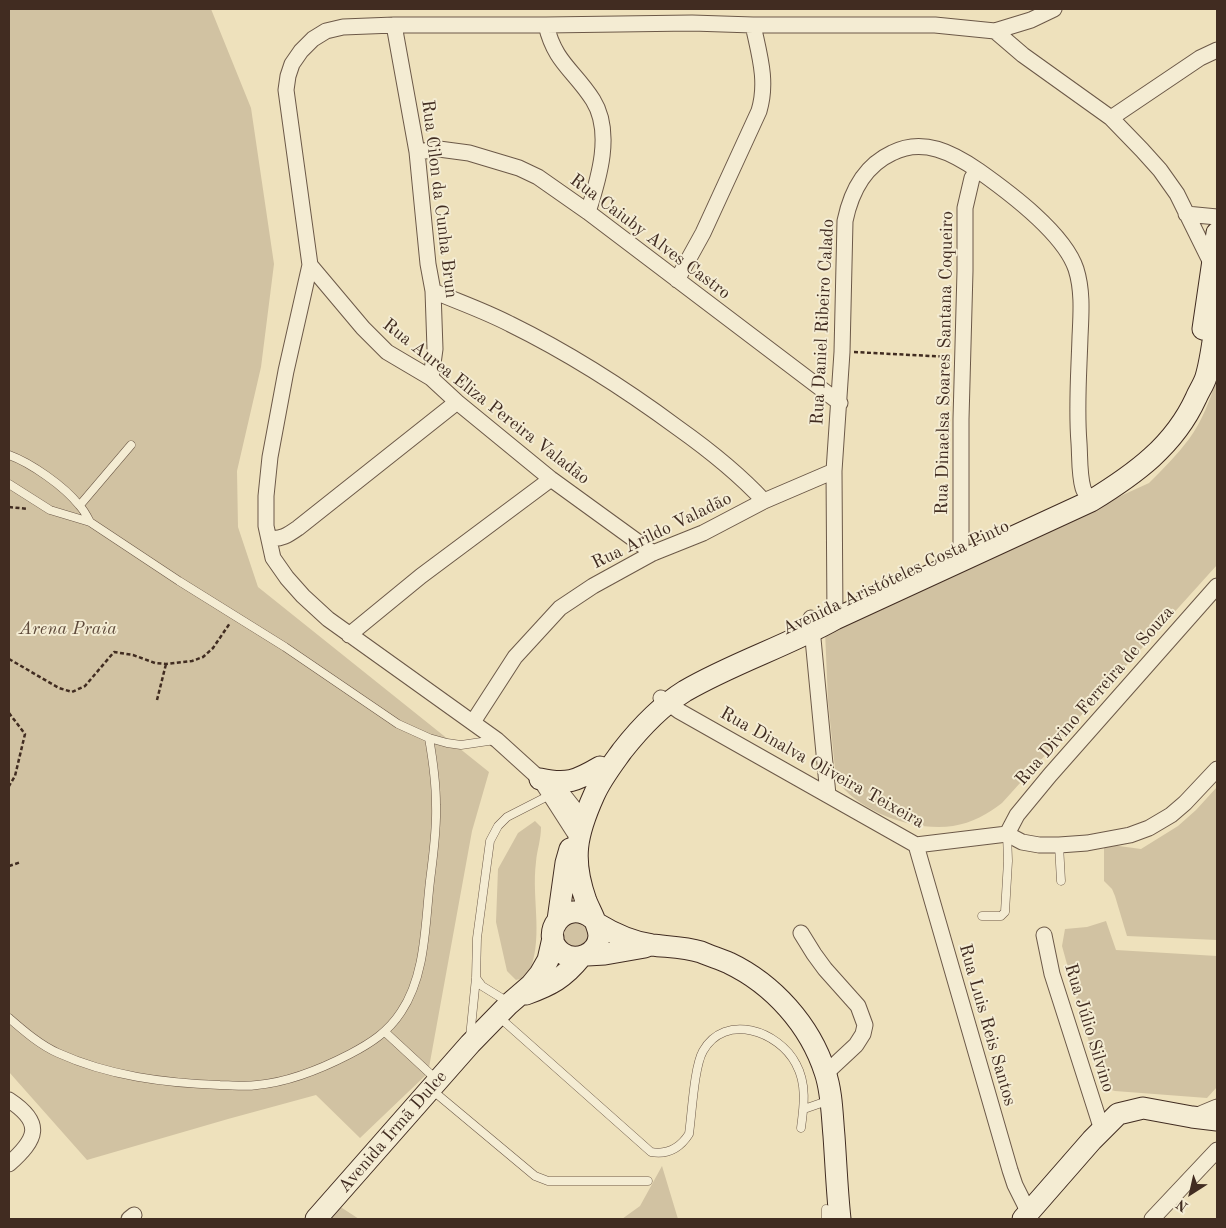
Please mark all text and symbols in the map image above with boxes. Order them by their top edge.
street label: Rua Cilon da Cunha Brun [416,99,462,299]
street label: Rua Caiuby Alves Castro [565,170,735,304]
street label: Rua Dinaelsa Soares Santana Coqueiro [932,211,958,515]
street label: Rua Daniel Ribeiro Calado [807,218,839,426]
street label: Rua Aurea Eliza Pereira Valadão [378,314,594,490]
street label: Rua Arildo Valadão [589,488,735,574]
street label: Avenida Aristóteles Costa Pinto [779,516,1013,640]
street label: Rua Divino Ferreira de Souza [1011,602,1179,790]
park label: Arena Praia [19,618,117,640]
street label: Rua Dinalva Oliveira Teixeira [716,703,928,833]
street label: Rua Luis Reis Santos [954,942,1020,1108]
street label: Rua Júlio Silvino [1059,961,1119,1095]
street label: Avenida Irmã Dulce [334,1067,452,1197]
north arrow [1166,1168,1216,1218]
text: N [1174,1196,1191,1214]

